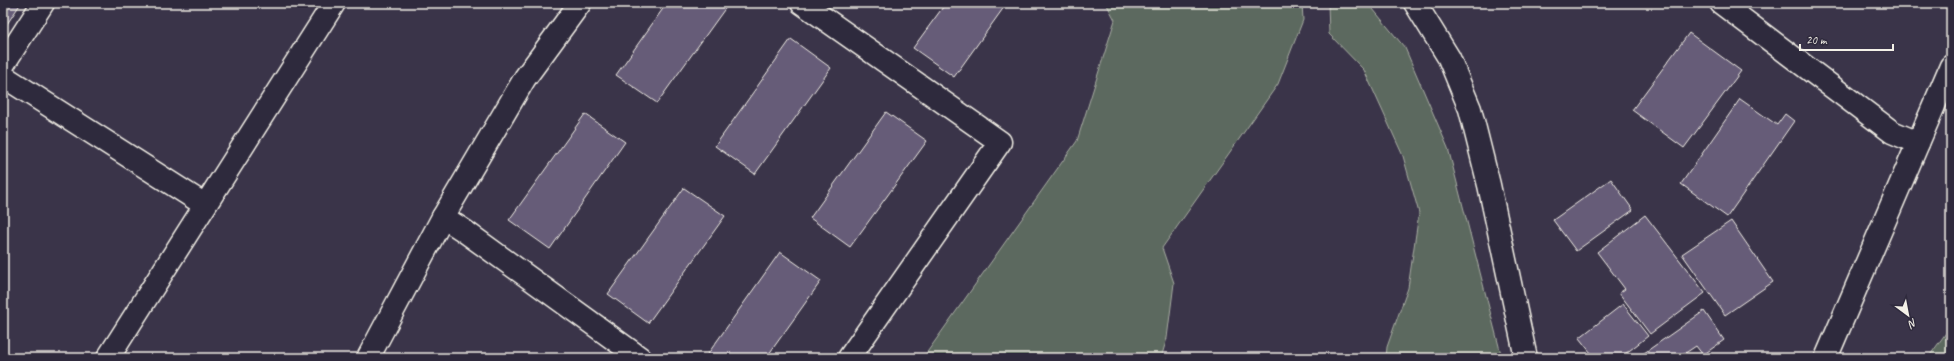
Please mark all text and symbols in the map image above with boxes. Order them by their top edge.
scale bar [1800,26,1893,52]
text: 20 m [1806,32,1828,48]
north arrow [1888,295,1928,335]
text: N [1905,316,1920,332]

